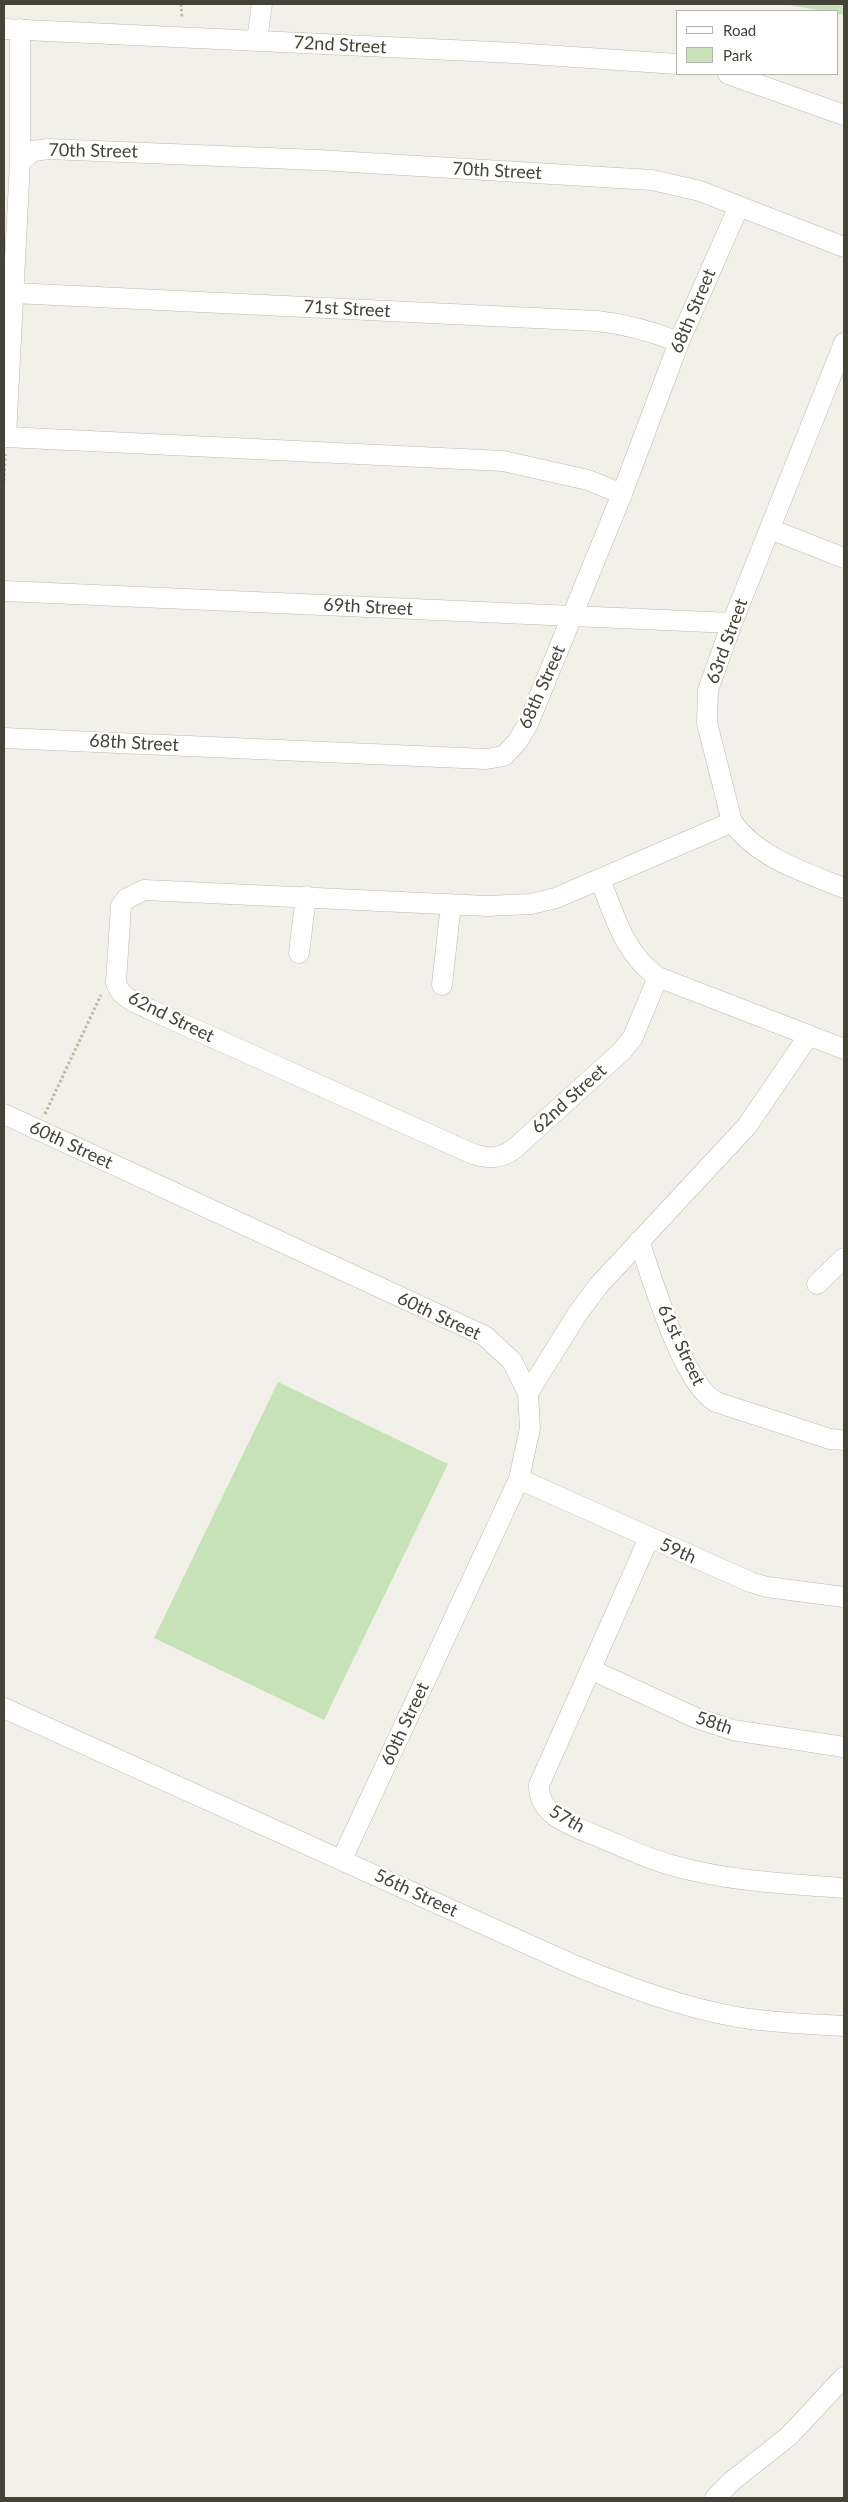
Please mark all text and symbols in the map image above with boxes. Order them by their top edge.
legend [676,10,838,75]
text: Road [723,21,756,39]
street label: 72nd Street [293,32,387,58]
text: Park [723,46,752,64]
street label: 70th Street [48,139,138,163]
street label: 70th Street [452,158,542,184]
street label: 68th Street [666,266,720,356]
street label: 71st Street [303,296,391,322]
street label: 69th Street [323,594,413,620]
street label: 63rd Street [702,595,752,687]
street label: 68th Street [514,642,570,732]
street label: 68th Street [89,730,179,756]
street label: 62nd Street [124,987,218,1047]
street label: 62nd Street [527,1060,611,1138]
street label: 60th Street [26,1116,116,1174]
street label: 60th Street [394,1287,484,1345]
street label: 61st Street [653,1301,709,1389]
street label: 59th [657,1534,699,1568]
street label: 60th Street [376,1679,434,1769]
street label: 58th [693,1707,735,1739]
street label: 57th [545,1800,589,1838]
street label: 56th Street [371,1864,461,1922]

